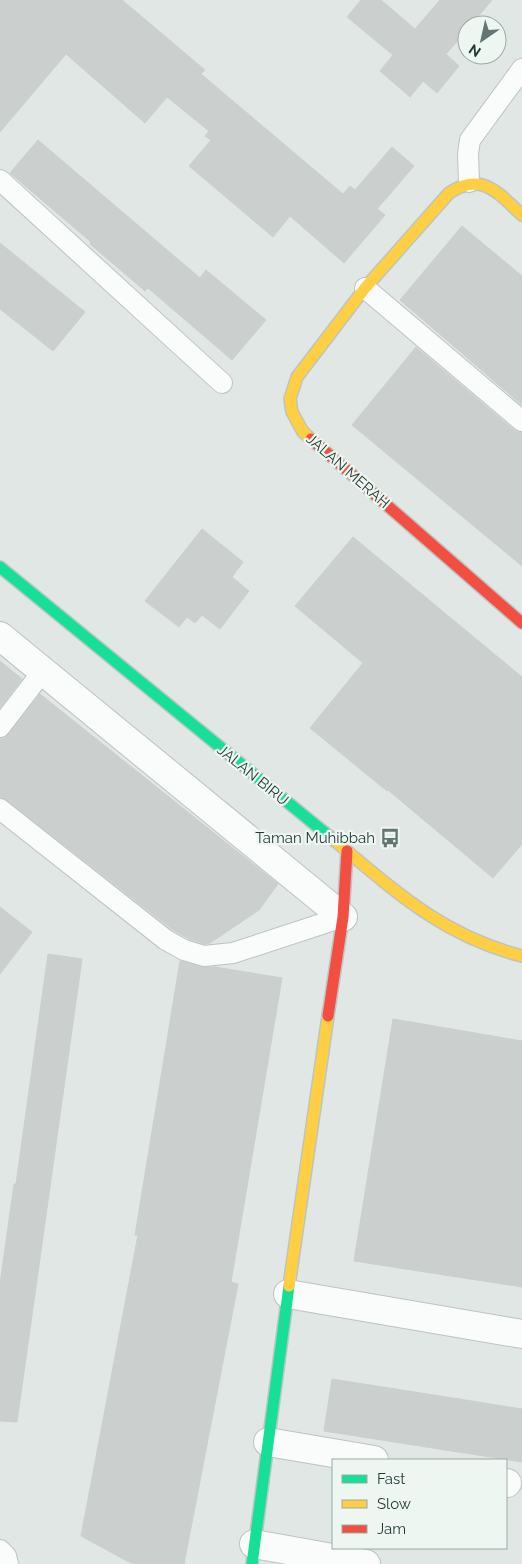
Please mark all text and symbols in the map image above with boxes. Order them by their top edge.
north arrow [457,15,507,65]
text: N [466,41,484,60]
street label: JALAN MERAH [303,430,393,512]
street label: JALAN BIRU [214,741,292,809]
bus stop icon: Taman Muhibbah [379,827,401,849]
place label: Taman Muhibbah [255,829,375,847]
legend [332,1459,507,1549]
text: Fast [377,1470,405,1488]
text: Slow [377,1495,411,1513]
text: Jam [377,1520,406,1538]

